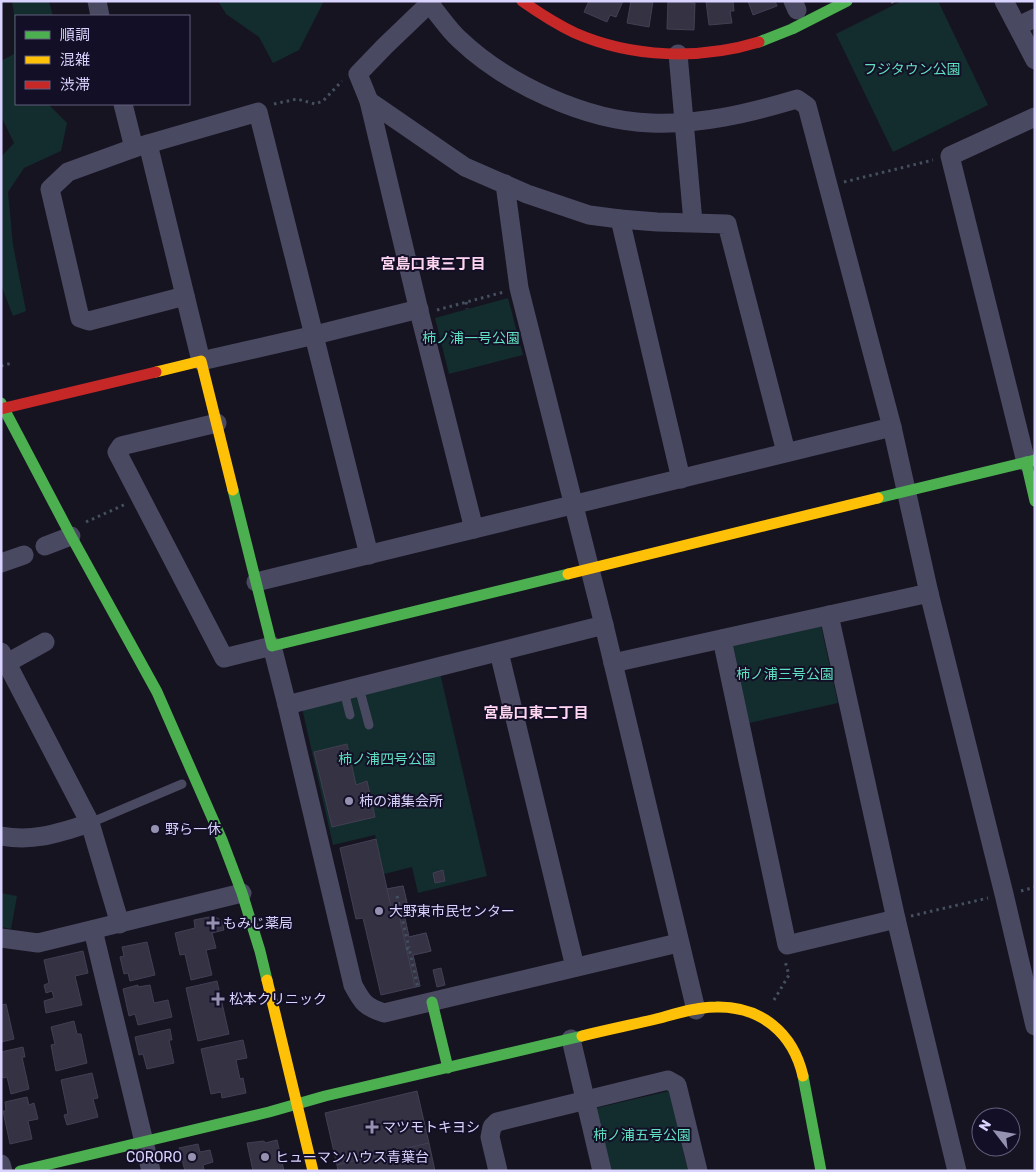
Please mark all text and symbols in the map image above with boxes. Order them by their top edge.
legend [15,15,190,105]
text: 順調 [60,26,90,44]
text: 混雑 [60,51,90,69]
park label: フジタウン公園 [863,61,961,78]
text: 渋滞 [60,76,90,94]
district label: 宮島口東三丁目 [380,255,486,273]
park label: 柿ノ浦一号公園 [422,330,520,347]
park label: 柿ノ浦三号公園 [736,666,834,683]
district label: 宮島口東二丁目 [483,704,589,722]
park label: 柿ノ浦四号公園 [338,751,436,768]
place label: 柿の浦集会所 [359,793,443,810]
marker: 柿の浦集会所 [343,795,355,807]
place label: 野ら一休 [165,821,221,838]
marker: 野ら一休 [149,823,161,835]
place label: 大野東市民センター [389,903,515,920]
marker: 大野東市民センター [373,905,385,917]
place label: もみじ薬局 [223,915,293,932]
marker: もみじ薬局 [207,917,219,929]
place label: 松本クリニック [229,991,327,1008]
marker: 松本クリニック [211,992,225,1006]
north arrow [971,1107,1021,1157]
text: N [975,1117,995,1134]
place label: マツモトキヨシ [382,1119,480,1136]
marker: マツモトキヨシ [366,1121,378,1133]
park label: 柿ノ浦五号公園 [593,1127,691,1144]
place label: CORORO [126,1149,182,1166]
place label: ヒューマンハウス青葉台 [275,1149,429,1166]
marker: CORORO [186,1151,198,1163]
marker: ヒューマンハウス青葉台 [259,1151,271,1163]

